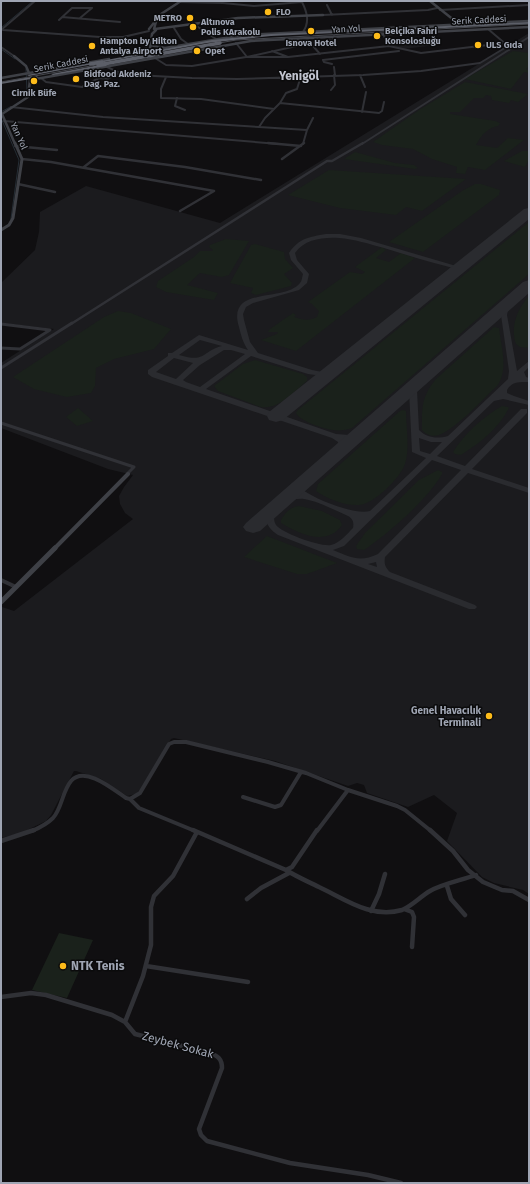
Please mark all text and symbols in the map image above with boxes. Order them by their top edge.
marker: FLO [263,7,273,17]
place label: FLO [276,7,291,17]
place label: METRO [154,13,182,23]
marker: METRO [185,13,195,23]
street label: Serik Caddesi [451,14,507,26]
place label: Altınova Polis KArakolu [200,17,260,37]
marker: Altınova Polis KArakolu [188,22,198,32]
street label: Yan Yol [331,23,361,35]
marker: Isnova Hotel [306,26,316,36]
place label: Belçika Fahri Konsolosluğu [385,26,441,46]
marker: Belçika Fahri Konsolosluğu [372,31,382,41]
place label: Hampton by Hilton Antalya Airport [99,36,177,56]
place label: Isnova Hotel [285,38,337,48]
marker: ULS Gıda [473,40,483,50]
place label: ULS Gıda [486,40,522,50]
marker: Hampton by Hilton Antalya Airport [87,41,97,51]
marker: Opet [192,46,202,56]
place label: Opet [205,46,226,56]
street label: Serik Caddesi [33,54,89,74]
place label: Bidfood Akdeniz Dag. Paz. [84,69,151,89]
district label: Yenigöl [278,69,320,83]
marker: Bidfood Akdeniz Dag. Paz. [71,74,81,84]
marker: Cirnik Büfe [29,76,39,86]
place label: Cirnik Büfe [12,88,57,98]
street label: Yan Yol [9,121,30,152]
place label: Genel Havacılık Terminali [411,705,481,729]
marker: Genel Havacılık Terminali [484,711,494,721]
place label: NTK Tenis [71,959,125,973]
marker: NTK Tenis [58,961,68,971]
street label: Zeybek Sokak [141,1029,216,1062]

